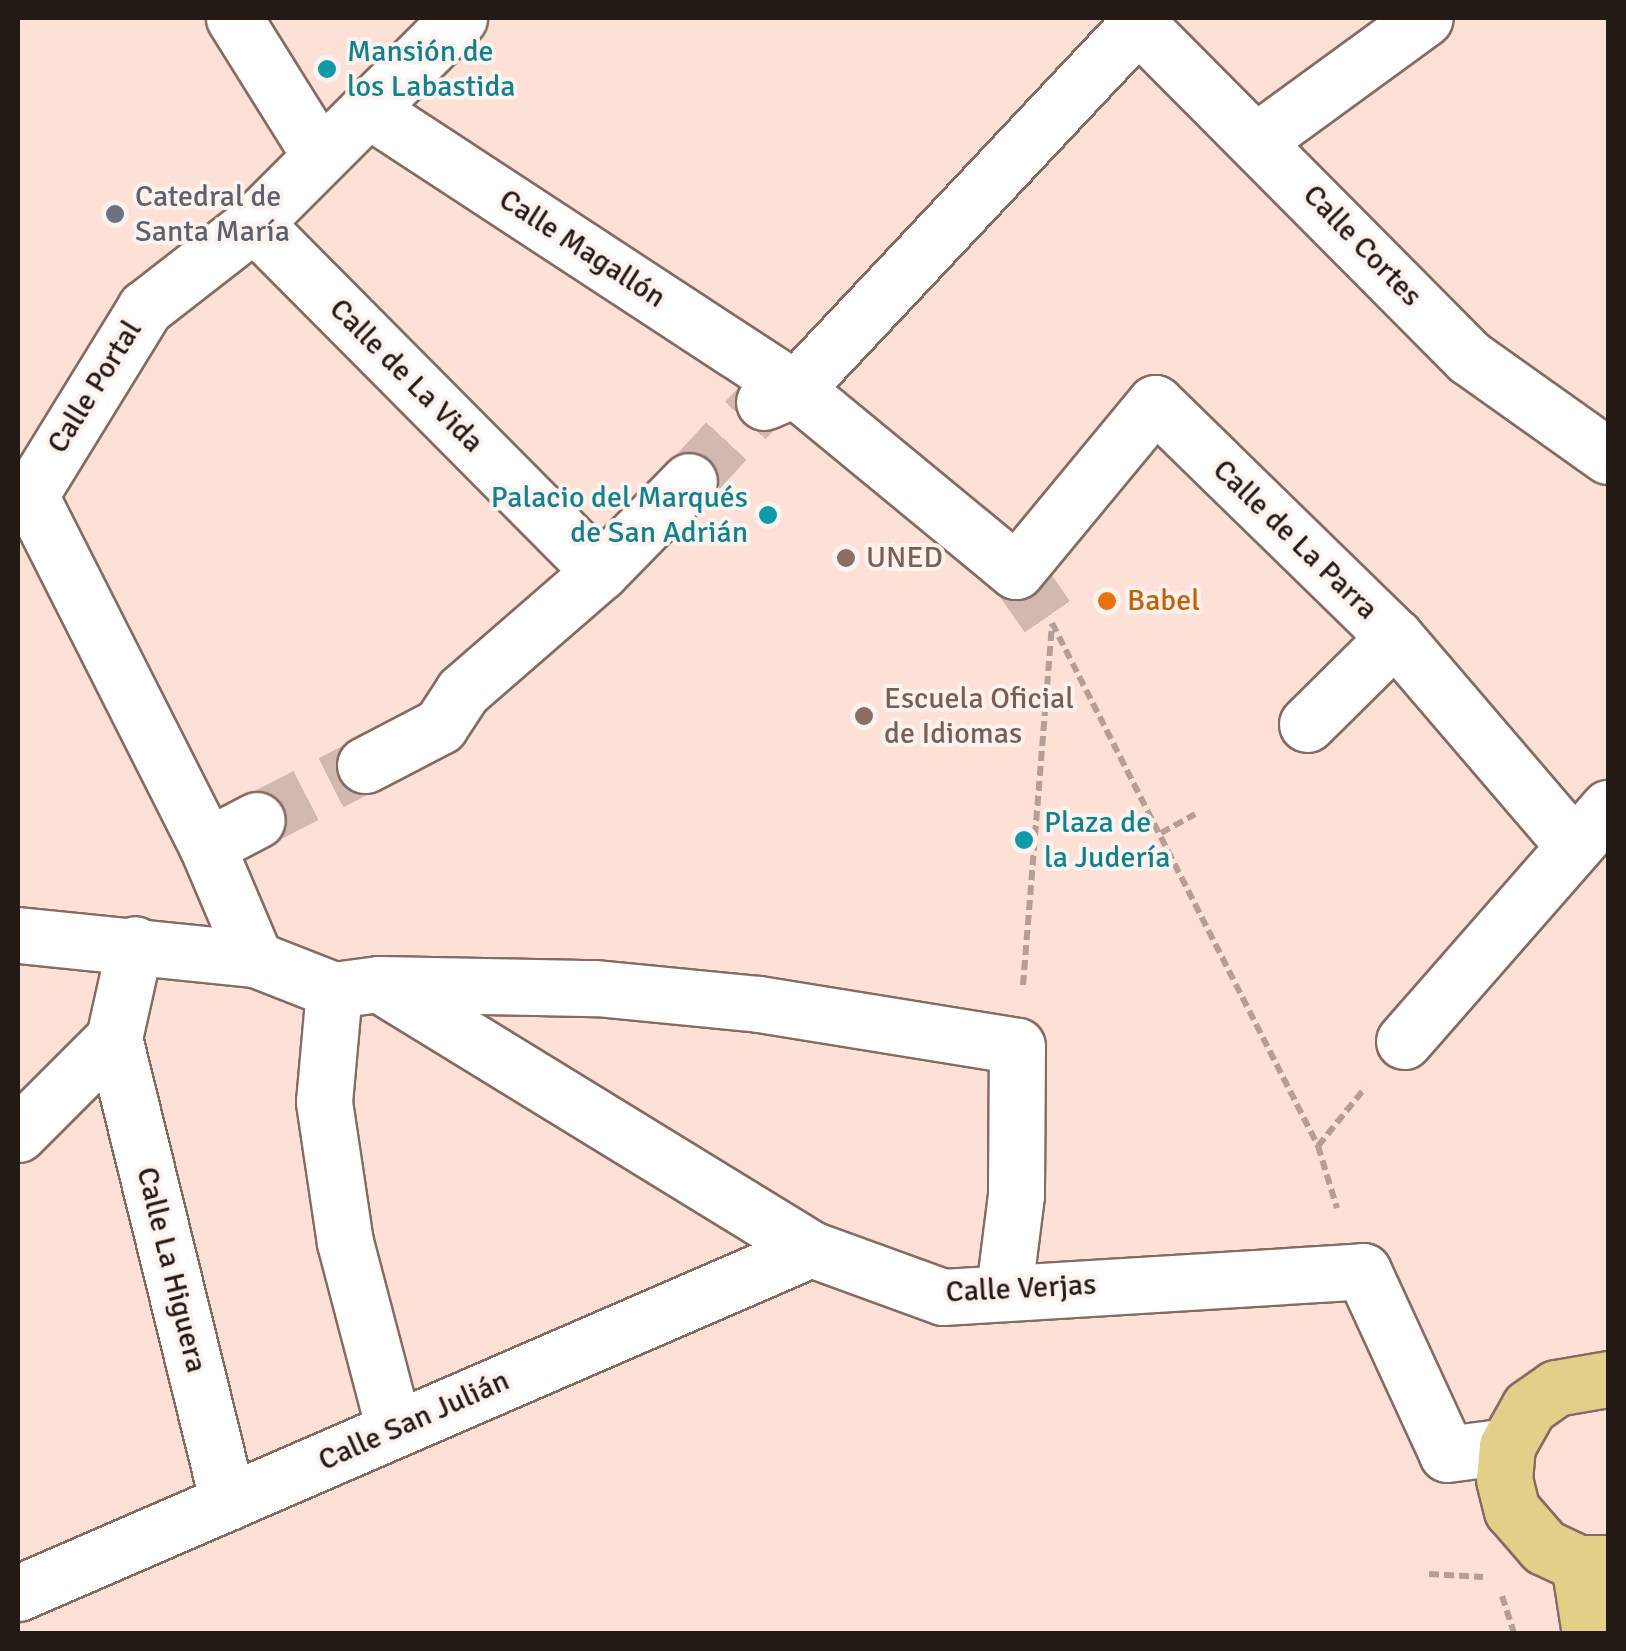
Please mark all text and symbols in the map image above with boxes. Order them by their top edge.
place label: Mansión de los Labastida [347,34,516,104]
marker: Mansión de los Labastida [316,58,338,80]
street label: Calle Cortes [1295,178,1429,314]
place label: Catedral de Santa María [135,179,290,250]
street label: Calle Magallón [492,182,672,316]
marker: Catedral de Santa María [104,203,126,225]
street label: Calle de La Vida [322,292,490,460]
street label: Calle Portal [40,314,150,460]
street label: Calle de La Parra [1205,452,1385,628]
place label: Palacio del Marqués de San Adrián [491,480,748,550]
marker: Palacio del Marqués de San Adrián [757,504,779,526]
place label: UNED [866,540,943,576]
marker: UNED [835,547,857,569]
place label: Babel [1127,583,1200,619]
marker: Babel [1096,590,1118,612]
place label: Escuela Oficial de Idiomas [884,681,1074,752]
marker: Escuela Oficial de Idiomas [853,705,875,727]
place label: Plaza de la Judería [1044,805,1170,876]
marker: Plaza de la Judería [1013,829,1035,851]
street label: Calle La Higuera [128,1164,214,1376]
street label: Calle Verjas [945,1267,1097,1311]
street label: Calle San Julián [313,1363,515,1479]

